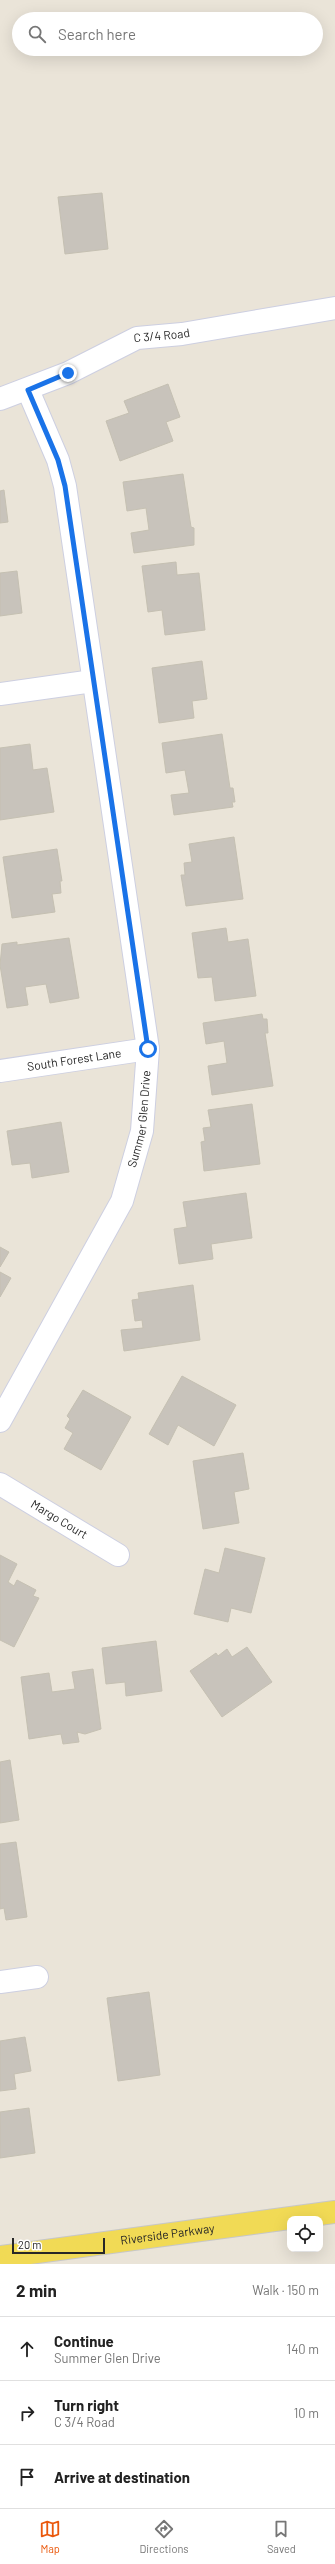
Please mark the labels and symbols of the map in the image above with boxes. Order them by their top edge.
street label: C 3/4 Road [133,325,191,344]
route end [59,364,77,382]
route start [139,1040,157,1058]
street label: South Forest Lane [26,1045,122,1073]
street label: Summer Glen Drive [124,1070,152,1169]
street label: Margo Court [29,1496,90,1541]
street label: Riverside Parkway [120,2220,216,2247]
scale bar [12,2236,105,2255]

